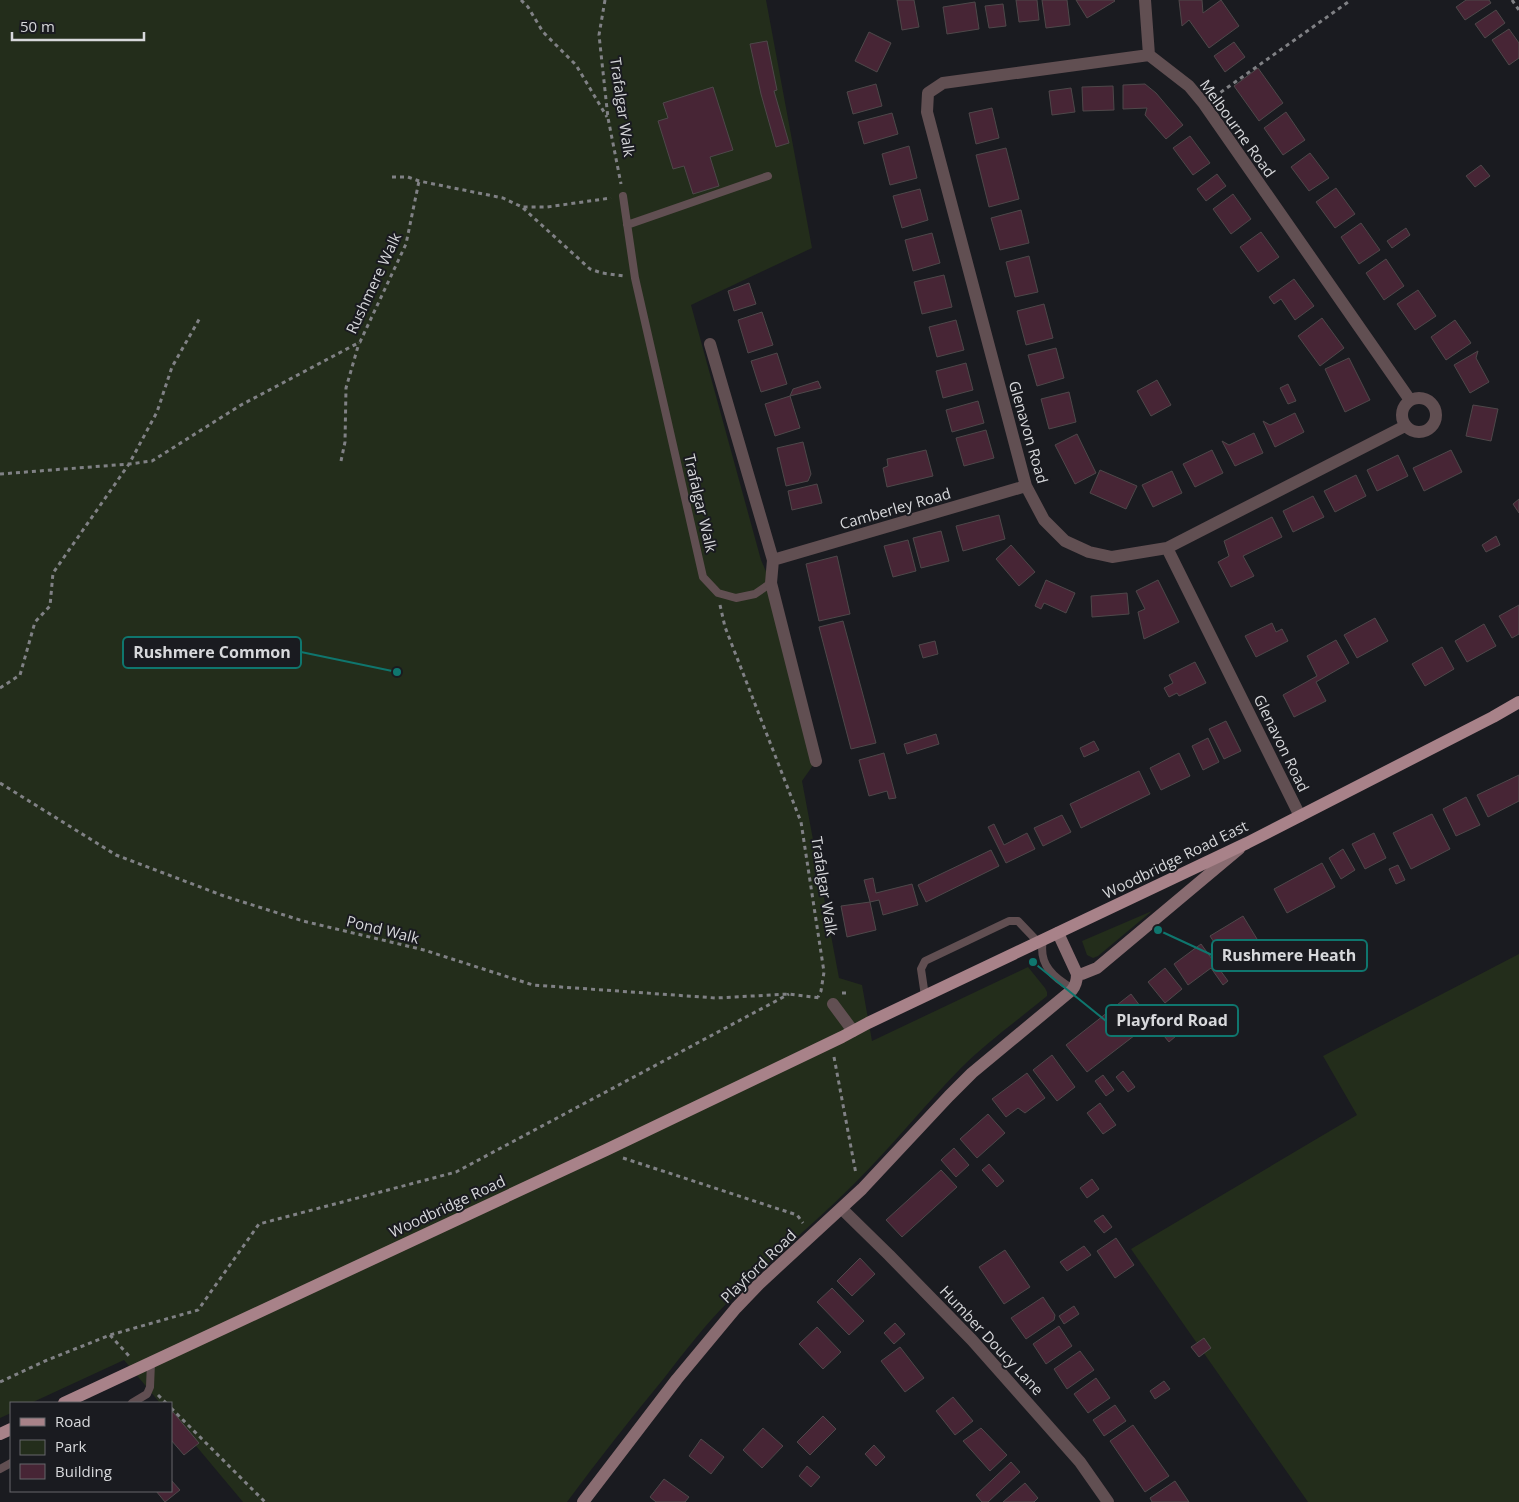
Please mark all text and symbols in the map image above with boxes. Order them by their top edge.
scale bar [12,10,145,42]
text: 50 m [20,16,55,36]
street label: Trafalgar Walk [606,56,640,158]
street label: Melbourne Road [1196,75,1280,181]
street label: Rushmere Walk [341,229,405,337]
street label: Glenavon Road [1005,378,1053,486]
street label: Trafalgar Walk [680,452,722,554]
street label: Camberley Road [837,483,953,533]
callout: Rushmere Common [123,637,301,668]
text: Rushmere Common [133,641,291,663]
street label: Glenavon Road [1250,691,1314,795]
street label: Woodbridge Road East [1099,815,1251,903]
street label: Trafalgar Walk [807,835,843,937]
street label: Pond Walk [345,910,422,948]
callout: Rushmere Heath [1212,940,1367,971]
text: Rushmere Heath [1222,944,1356,966]
callout: Playford Road [1106,1005,1238,1036]
text: Playford Road [1116,1009,1228,1031]
street label: Woodbridge Road [386,1170,508,1242]
street label: Playford Road [716,1225,800,1307]
street label: Humber Doucy Lane [936,1281,1048,1399]
legend [10,1402,172,1492]
text: Road [55,1411,91,1431]
text: Park [55,1436,86,1456]
text: Building [55,1461,112,1481]

